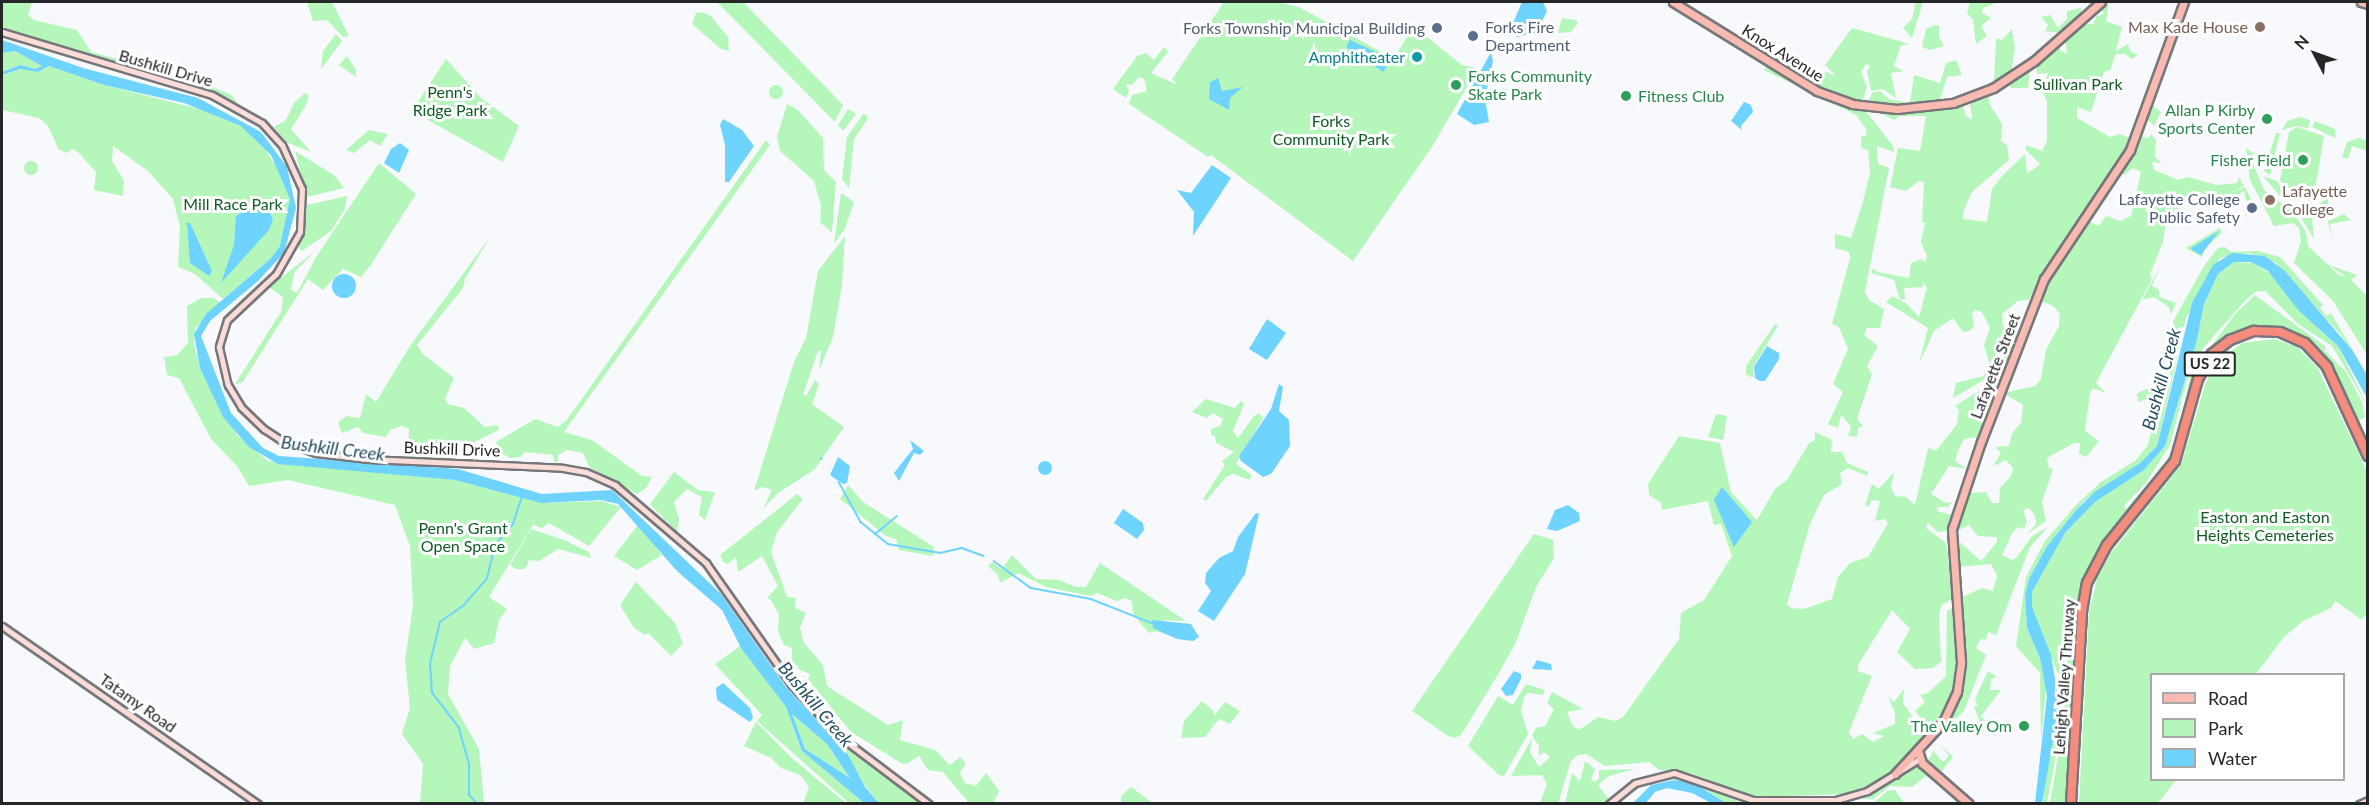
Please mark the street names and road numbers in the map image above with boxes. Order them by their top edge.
street label: Knox Avenue [1738,20,1828,86]
street label: Bushkill Drive [117,45,215,91]
street label: Lafayette Street [1966,311,2024,421]
road number: US 22 [2183,352,2237,376]
street label: Bushkill Drive [403,438,501,460]
street label: Lehigh Valley Thruway [2049,598,2079,756]
street label: Tatamy Road [96,669,180,737]

